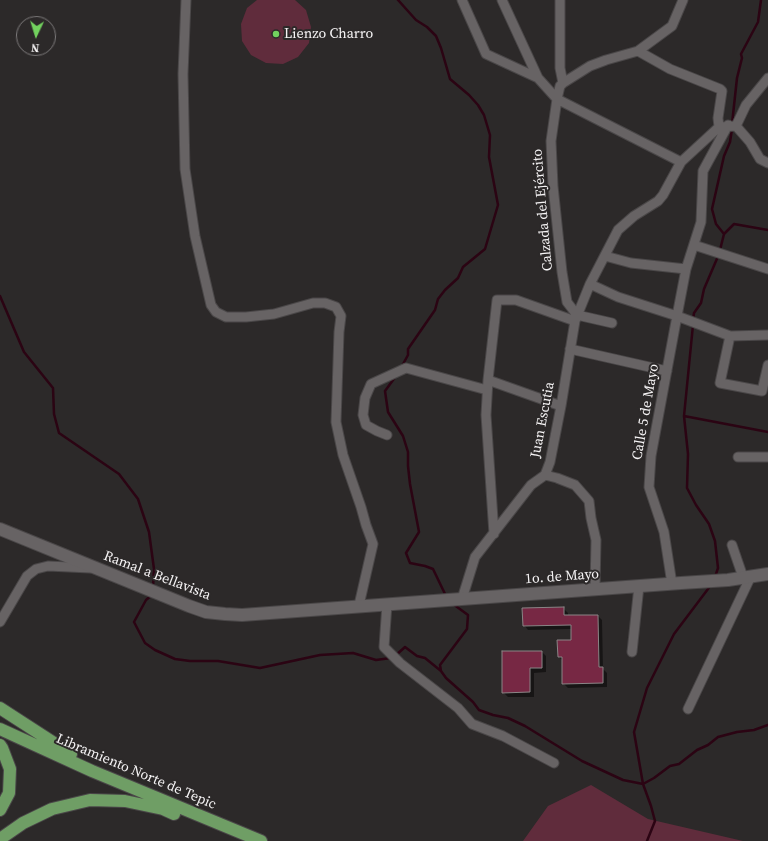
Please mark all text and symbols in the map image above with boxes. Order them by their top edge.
north arrow [16,16,56,56]
place label: Lienzo Charro [284,26,373,42]
marker: Lienzo Charro [271,29,281,39]
text: N [31,40,40,55]
street label: Calzada del Ejército [529,148,557,272]
street label: Calle 5 de Mayo [629,363,663,461]
street label: Juan Escutia [527,381,559,459]
street label: Ramal a Bellavista [101,548,213,604]
street label: 1o. de Mayo [524,566,600,588]
street label: Libramiento Norte de Tepic [53,731,219,813]

